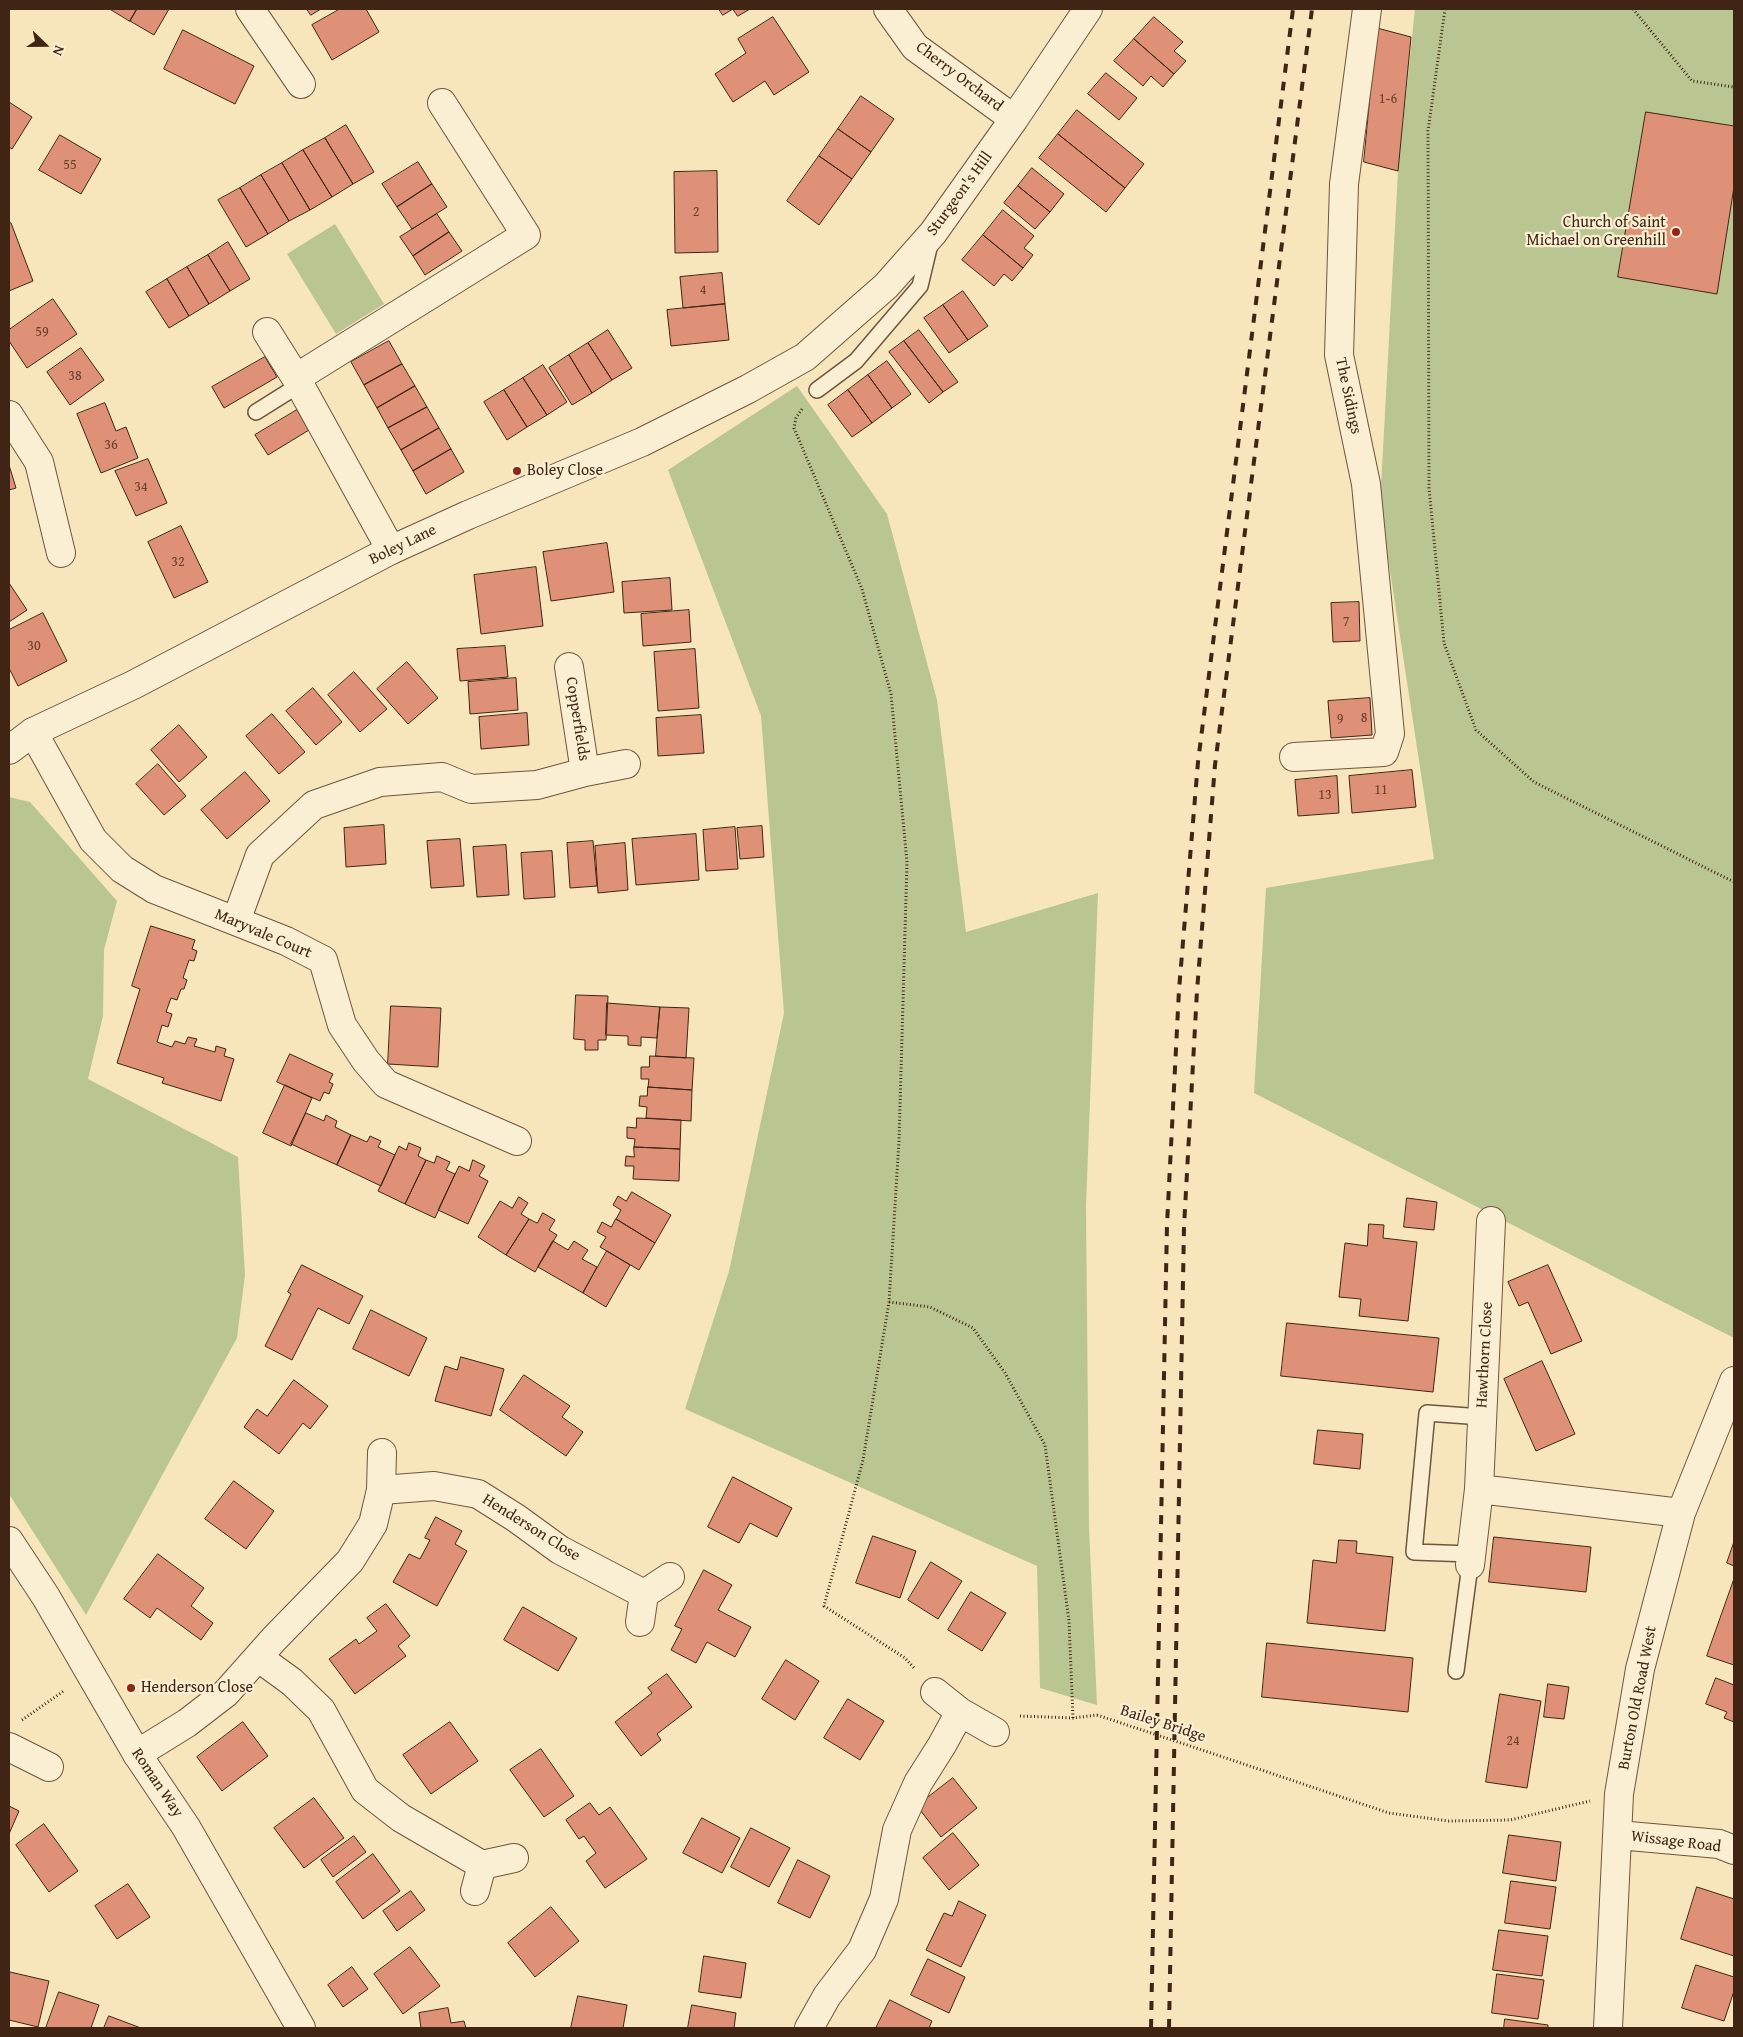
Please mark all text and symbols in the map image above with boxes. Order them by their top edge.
north arrow [20,20,70,70]
street label: Cherry Orchard [912,38,1006,116]
text: N [48,43,70,59]
house number: 1-6 [1379,91,1397,107]
street label: Sturgeon's Hill [923,148,997,240]
house number: 55 [63,157,77,173]
house number: 2 [693,204,699,220]
place label: Church of Saint Michael on Greenhill [1527,213,1666,251]
marker: Church of Saint Michael on Greenhill [1670,226,1682,238]
house number: 4 [700,282,706,298]
house number: 59 [35,324,49,340]
street label: The Sidings [1331,356,1365,436]
house number: 38 [68,368,82,384]
house number: 36 [104,437,118,453]
place label: Boley Close [527,461,603,481]
marker: Boley Close [511,465,523,477]
house number: 34 [134,479,148,495]
street label: Boley Lane [366,520,440,570]
house number: 32 [171,554,185,570]
house number: 7 [1343,614,1349,630]
house number: 30 [27,638,41,654]
street label: Copperfields [561,676,593,762]
house number: 8 [1361,710,1367,726]
house number: 9 [1337,711,1343,727]
house number: 11 [1374,782,1388,798]
house number: 13 [1318,787,1332,803]
street label: Maryvale Court [212,905,314,963]
street label: Hawthorn Close [1473,1301,1497,1409]
street label: Henderson Close [478,1490,584,1566]
street label: Burton Old Road West [1615,1624,1661,1772]
place label: Henderson Close [141,1678,253,1698]
marker: Henderson Close [125,1682,137,1694]
street label: Bailey Bridge [1118,1701,1208,1747]
house number: 24 [1506,1733,1520,1749]
street label: Roman Way [127,1745,187,1821]
street label: Wissage Road [1630,1827,1722,1857]

